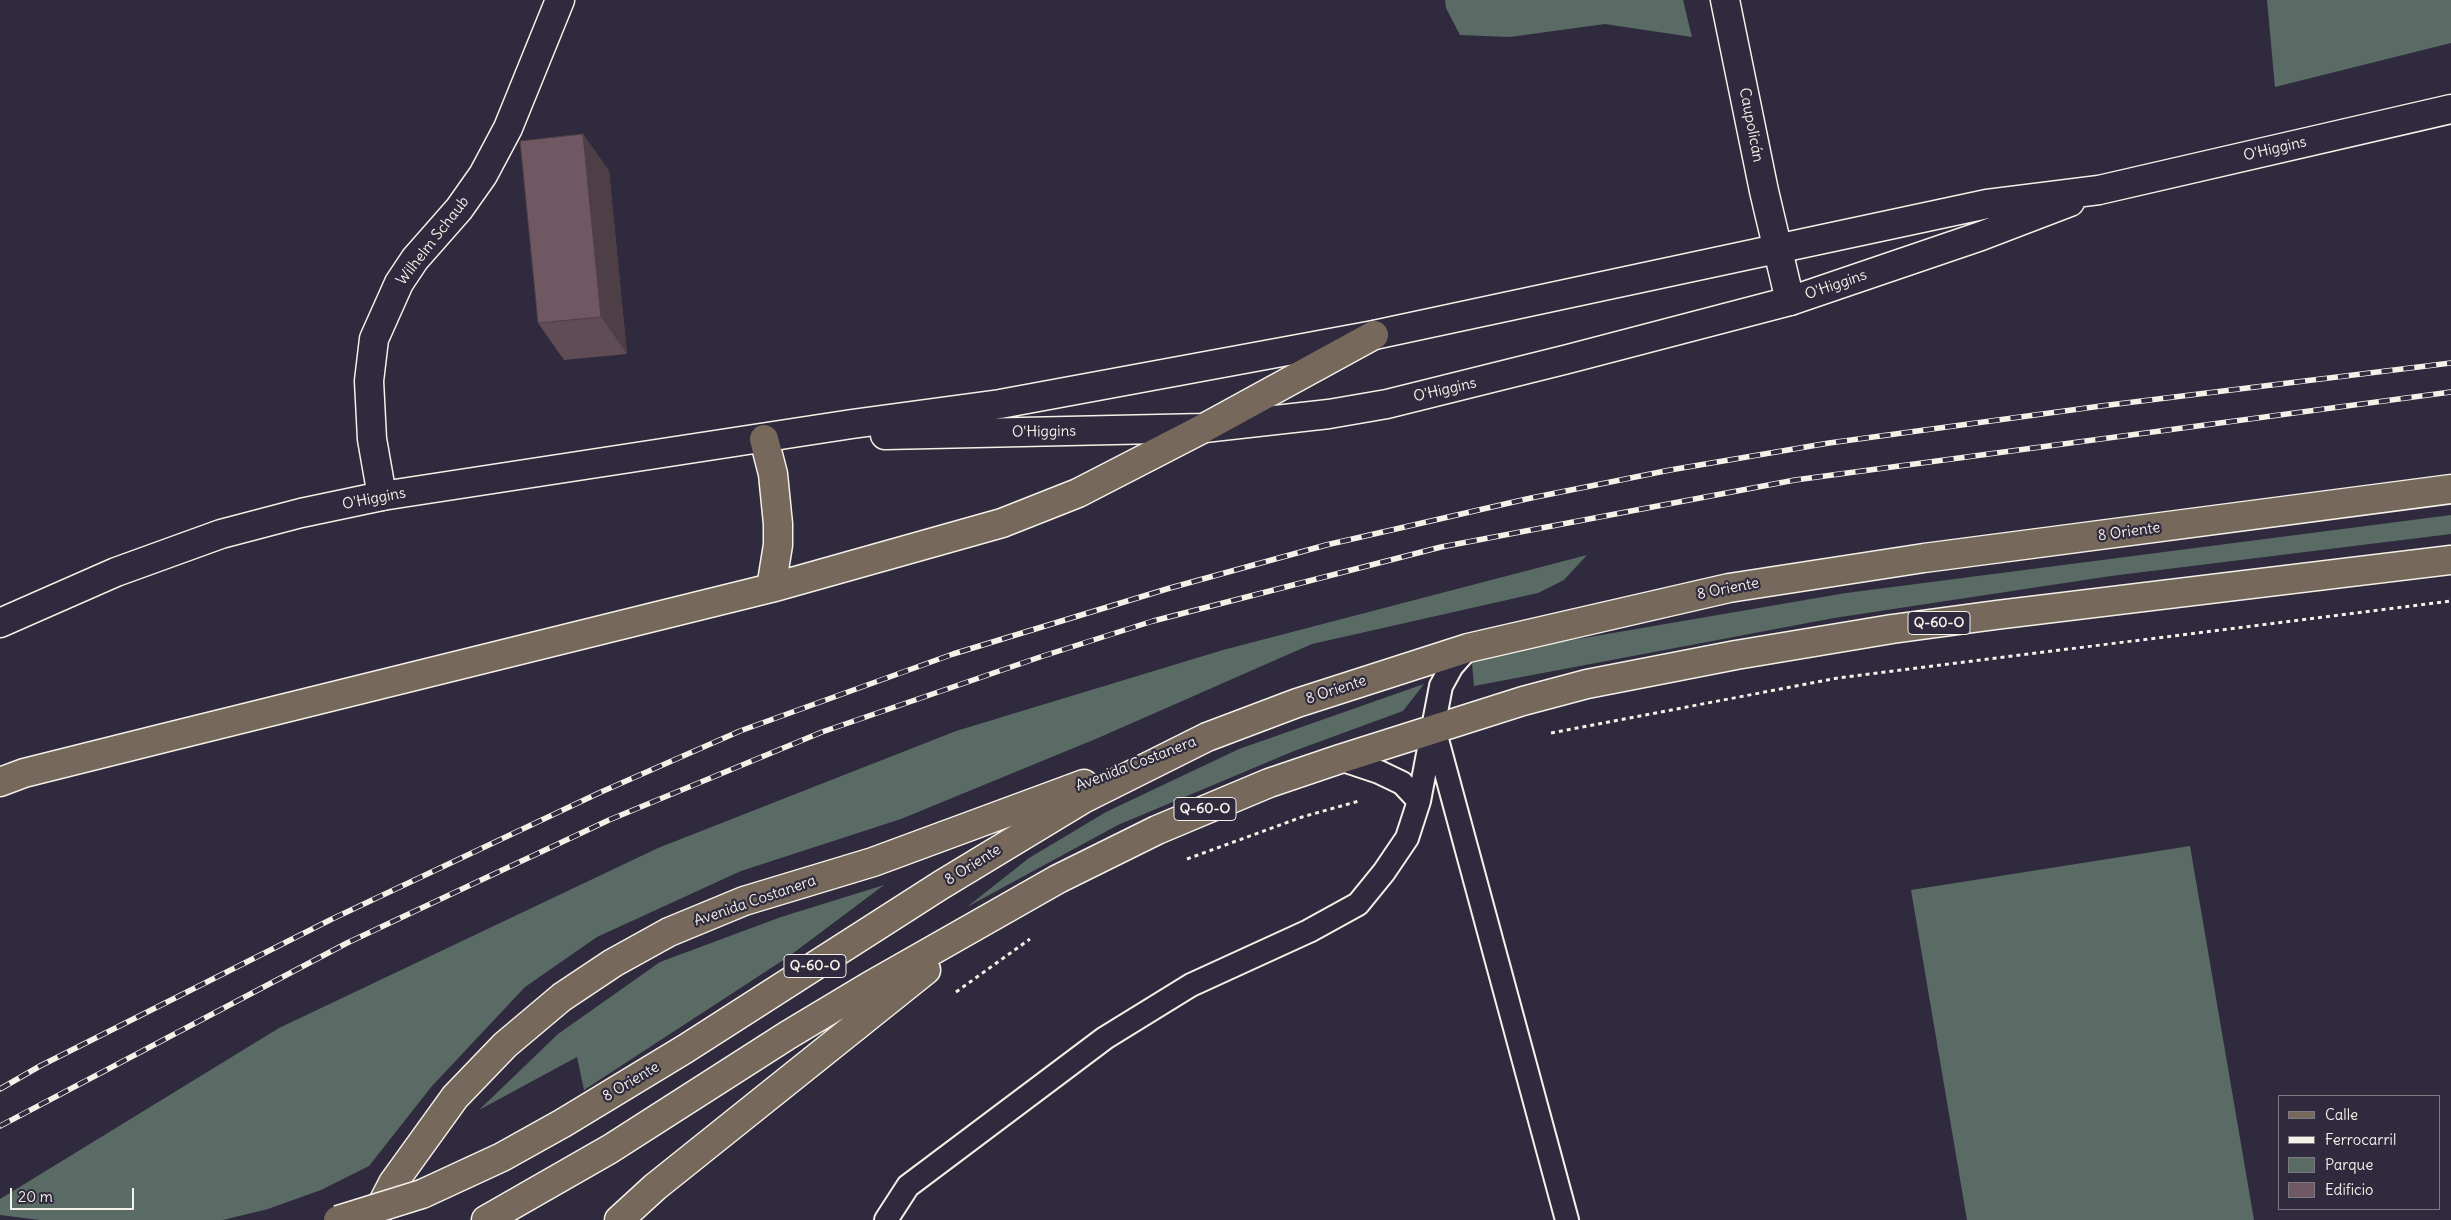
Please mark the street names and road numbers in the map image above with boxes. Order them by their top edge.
street label: Caupolicán [1735,86,1767,164]
street label: O'Higgins [2242,133,2308,165]
street label: Wilhelm Schaub [393,193,473,289]
street label: O'Higgins [1803,266,1869,304]
street label: O'Higgins [1412,374,1478,406]
street label: O'Higgins [1012,422,1076,442]
street label: O'Higgins [341,484,407,514]
street label: 8 Oriente [2097,519,2161,545]
street label: 8 Oriente [1695,574,1761,604]
road number: Q-60-O [1908,612,1970,634]
street label: 8 Oriente [1303,672,1369,708]
street label: Avenida Costanera [1073,733,1199,795]
road number: Q-60-O [1174,798,1236,821]
street label: 8 Oriente [942,841,1004,889]
street label: Avenida Costanera [692,872,818,930]
road number: Q-60-O [784,954,846,978]
street label: 8 Oriente [599,1058,663,1106]

